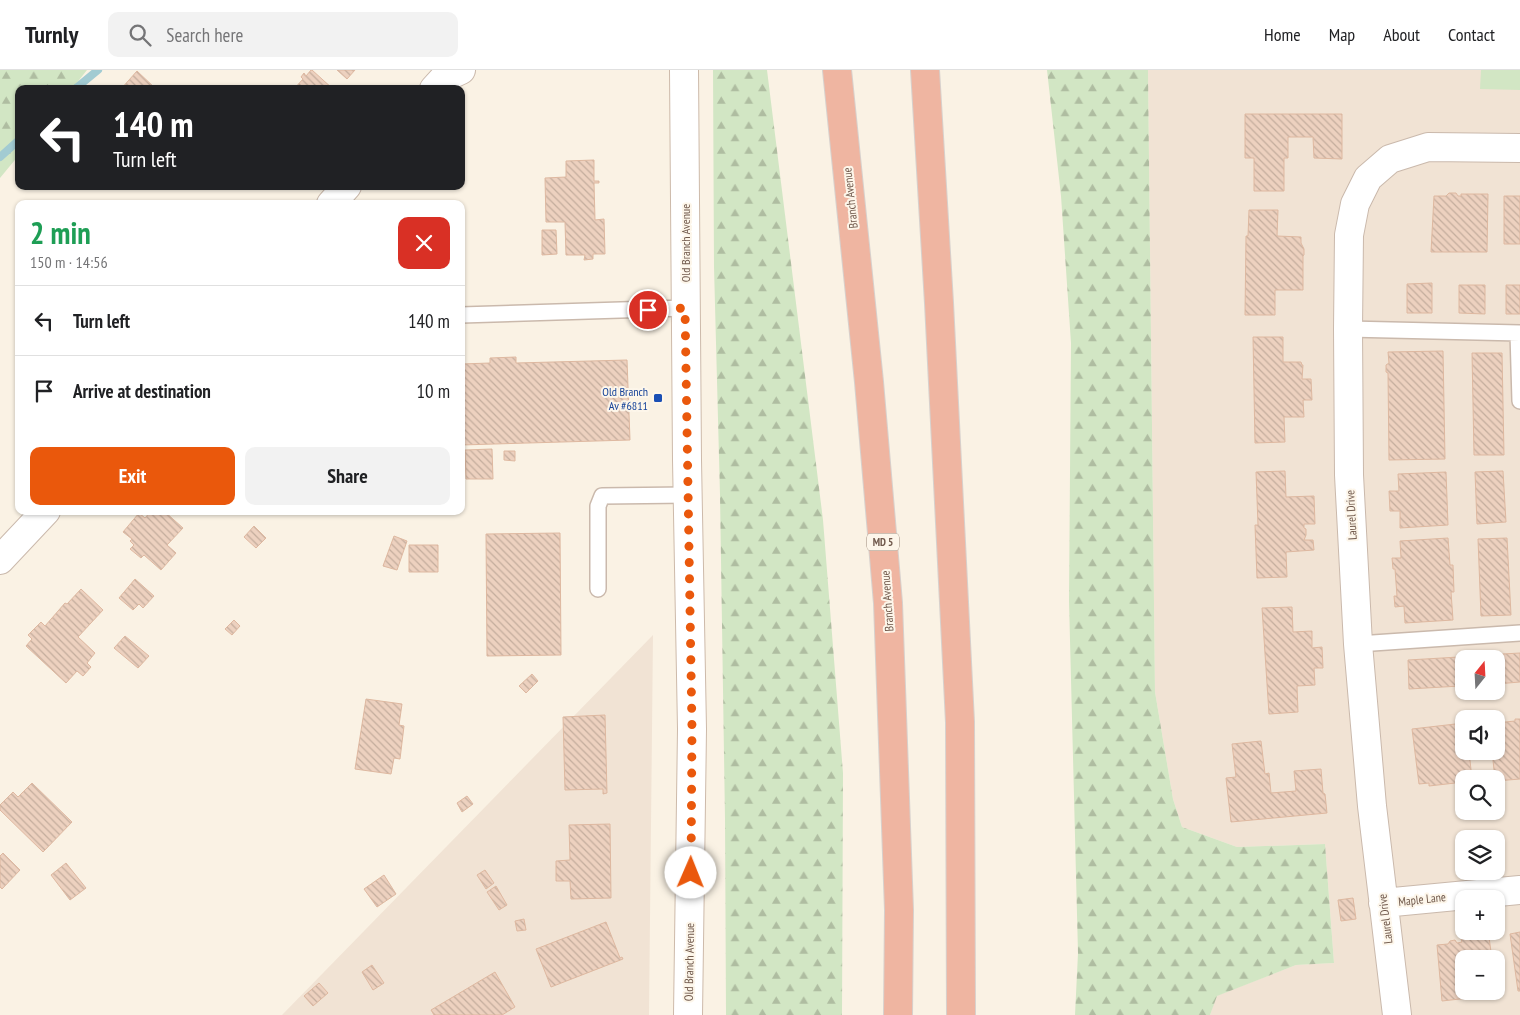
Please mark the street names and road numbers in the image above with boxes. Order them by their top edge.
street label: Branch Avenue [839,167,861,229]
street label: Old Branch Avenue [678,204,693,282]
street label: Laurel Drive [1342,489,1360,540]
road number: MD 5 [867,534,899,551]
street label: Branch Avenue [877,570,897,632]
street label: Maple Lane [1397,889,1447,909]
street label: Laurel Drive [1374,893,1396,945]
street label: Old Branch Avenue [681,923,697,1001]

